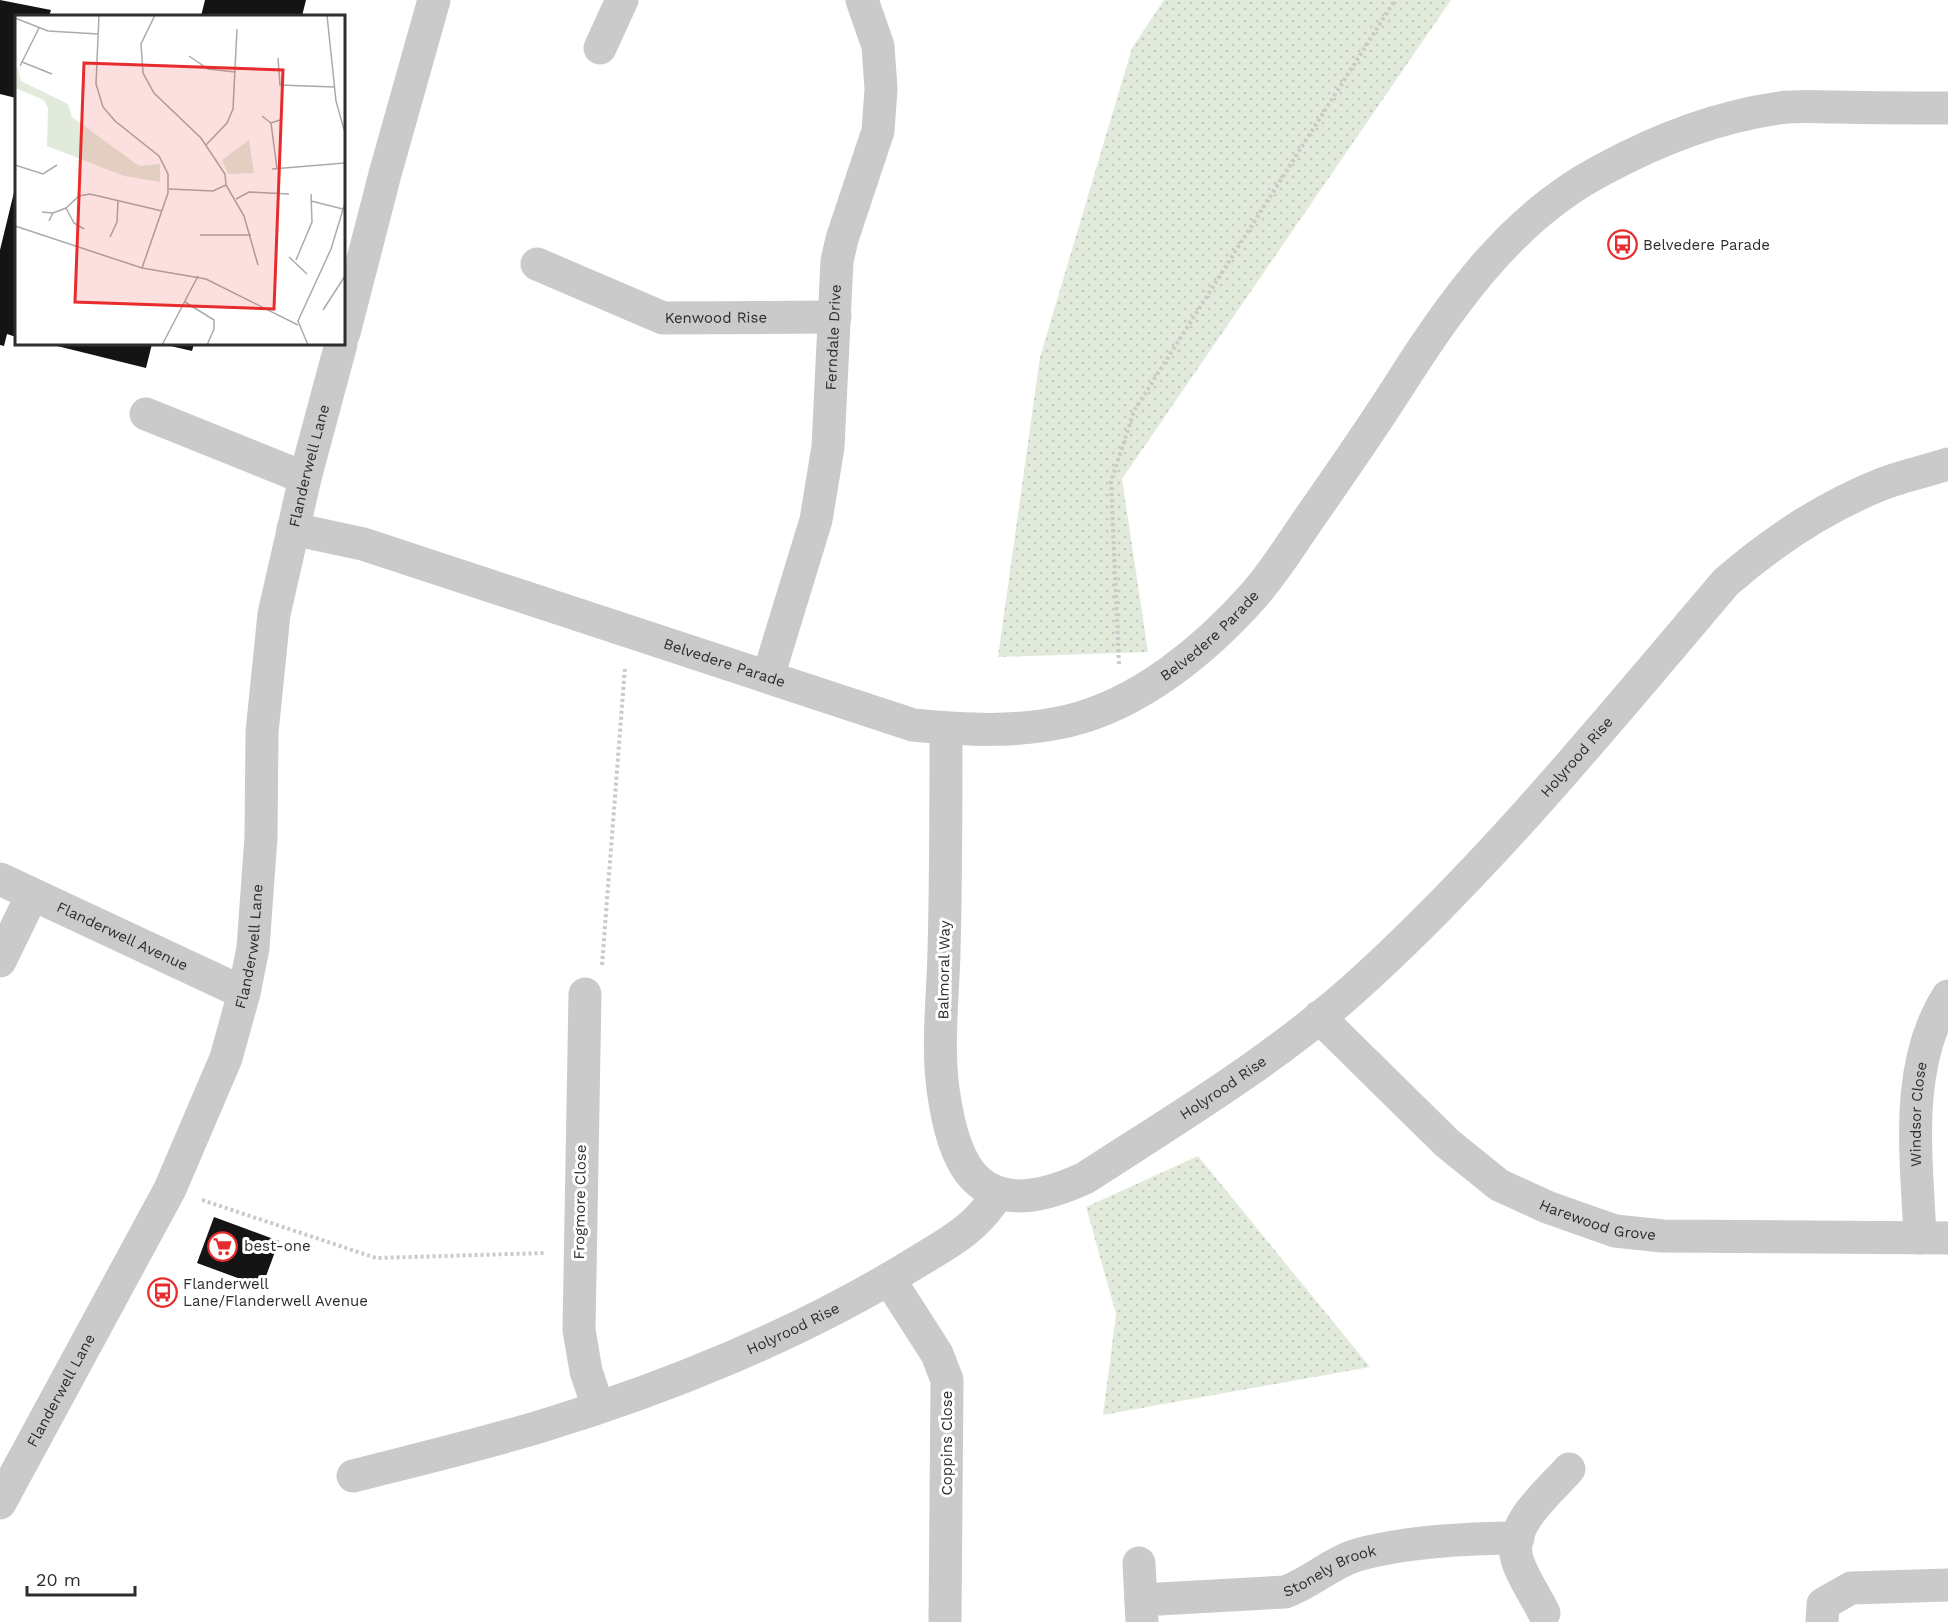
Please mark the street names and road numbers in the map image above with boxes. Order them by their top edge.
street label: Ferndale Drive [822,284,845,391]
street label: Kenwood Rise [665,308,767,327]
street label: Flanderwell Lane [285,403,333,529]
street label: Belvedere Parade [1157,587,1263,685]
street label: Belvedere Parade [661,635,788,691]
street label: Holyrood Rise [1537,713,1617,801]
street label: Flanderwell Lane [231,883,267,1011]
street label: Flanderwell Avenue [54,898,191,975]
street label: Balmoral Way [934,920,954,1020]
street label: Holyrood Rise [1176,1052,1270,1124]
street label: Windsor Close [1907,1060,1931,1167]
street label: Frogmore Close [570,1144,590,1260]
street label: Harewood Grove [1536,1196,1657,1244]
street label: Holyrood Rise [744,1299,843,1359]
street label: Flanderwell Lane [23,1331,99,1450]
street label: Coppins Close [938,1391,956,1495]
street label: Stonely Brook [1281,1541,1378,1601]

